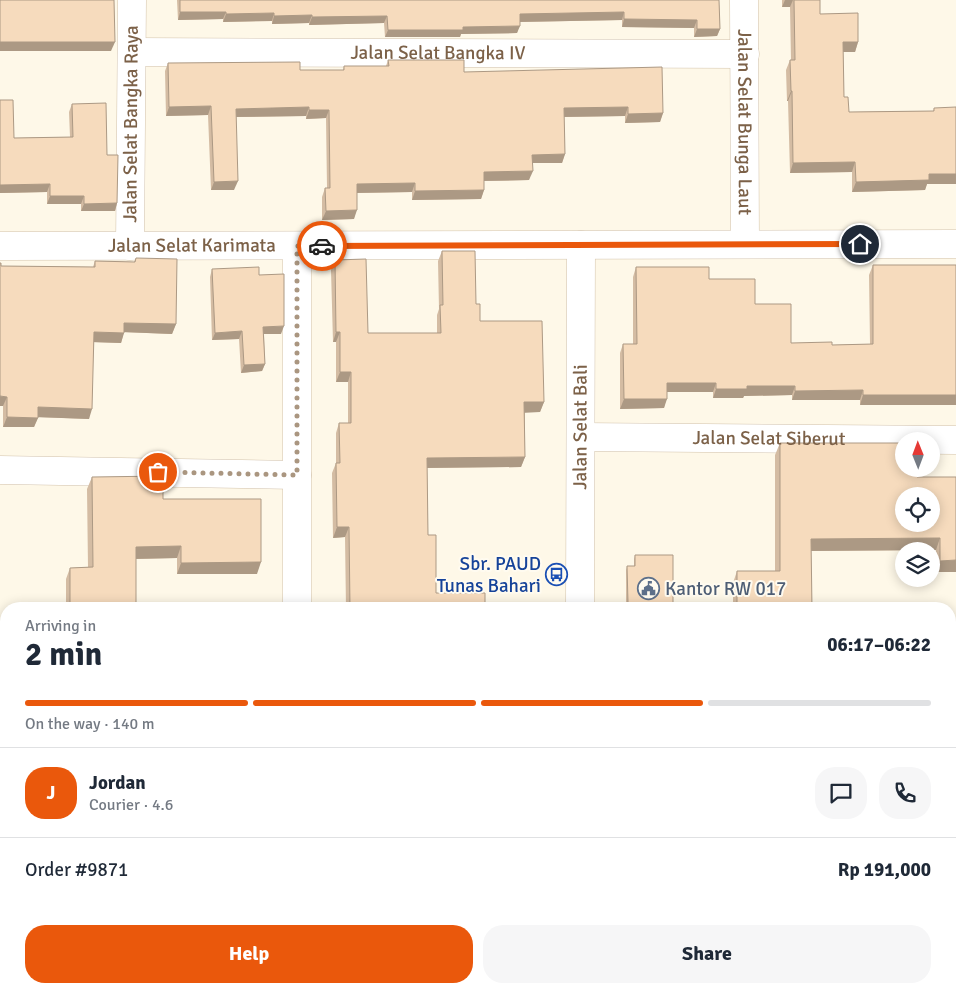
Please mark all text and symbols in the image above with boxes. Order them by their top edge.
street label: Jalan Selat Bangka Raya [118,25,144,223]
street label: Jalan Selat Bunga Laut [732,29,757,215]
street label: Jalan Selat Bangka IV [351,41,526,65]
courier [297,221,347,271]
pin [839,223,881,265]
icon: home [846,230,874,258]
icon: car [308,232,336,260]
street label: Jalan Selat Karimata [108,233,276,258]
street label: Jalan Selat Bali [568,364,593,490]
street label: Jalan Selat Siberut [693,426,846,451]
north arrow [895,432,940,478]
map controls [895,432,940,587]
pin [137,451,179,493]
icon: bag [144,458,172,486]
button: locate [895,487,940,532]
button: layers [895,542,940,587]
place label: Sbr. PAUD Tunas Bahari [437,552,541,598]
bus stop icon: Sbr. PAUD Tunas Bahari [545,563,569,587]
public building icon: Kantor RW 017 [637,577,661,601]
place label: Kantor RW 017 [665,577,786,601]
text: Arriving in [25,616,96,636]
text: 06:17–06:22 [827,633,931,657]
text: 2 min [25,635,102,674]
text: On the way · 140 m [25,714,155,734]
button: chat [815,767,867,819]
button: phone [879,767,931,819]
text: Jordan [89,771,146,795]
text: J [47,781,55,805]
text: Courier · 4.6 [89,795,173,815]
text: Order #9871 [25,858,128,882]
text: Rp 191,000 [838,858,931,882]
button: Help [25,925,473,983]
button: Share [483,925,931,983]

